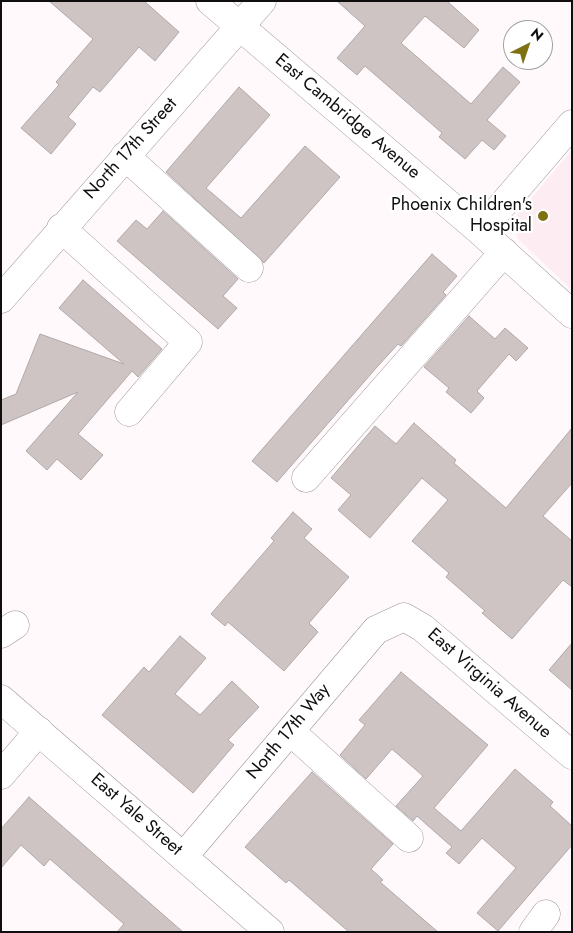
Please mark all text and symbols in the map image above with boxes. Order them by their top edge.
north arrow [503,20,553,70]
text: N [526,23,548,46]
street label: East Cambridge Avenue [270,50,424,184]
street label: North 17th Street [80,94,182,204]
place label: Phoenix Children's Hospital [391,195,532,238]
marker: Phoenix Children's Hospital [536,209,550,223]
street label: East Virginia Avenue [423,624,555,744]
street label: North 17th Way [243,680,335,784]
street label: East Yale Street [86,769,186,861]

